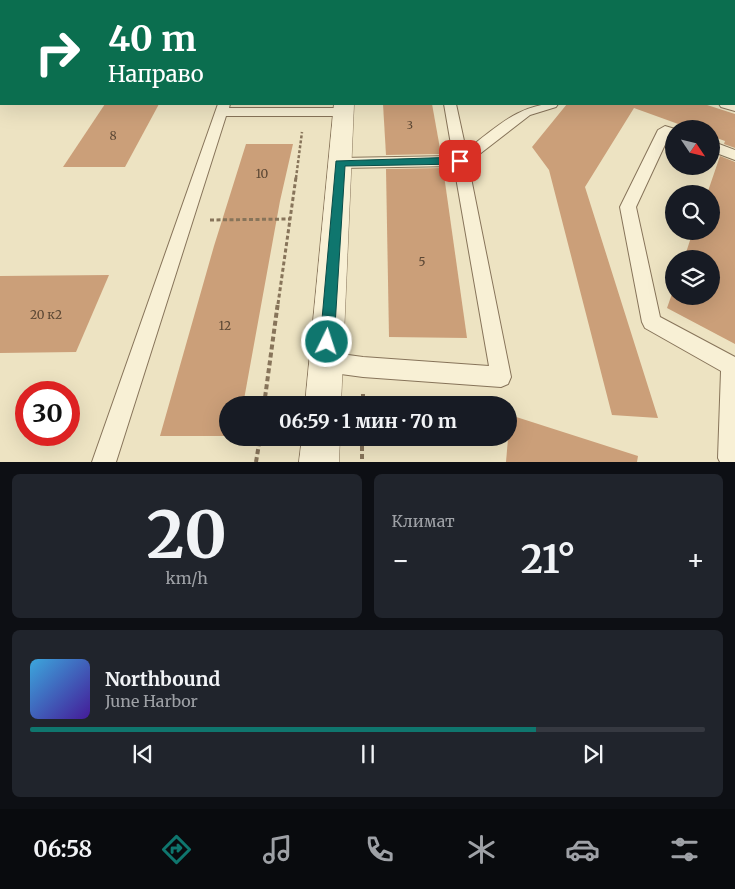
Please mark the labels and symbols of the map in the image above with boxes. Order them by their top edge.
house number: 3 [407,118,413,132]
north arrow [665,120,720,175]
house number: 8 [109,128,117,143]
pin [439,140,481,182]
house number: 10 [256,166,269,181]
house number: 5 [418,254,426,269]
house number: 20 к2 [30,307,62,322]
position arrow [300,315,352,367]
house number: 12 [219,318,231,333]
speed limit sign: 30 [15,381,80,446]

